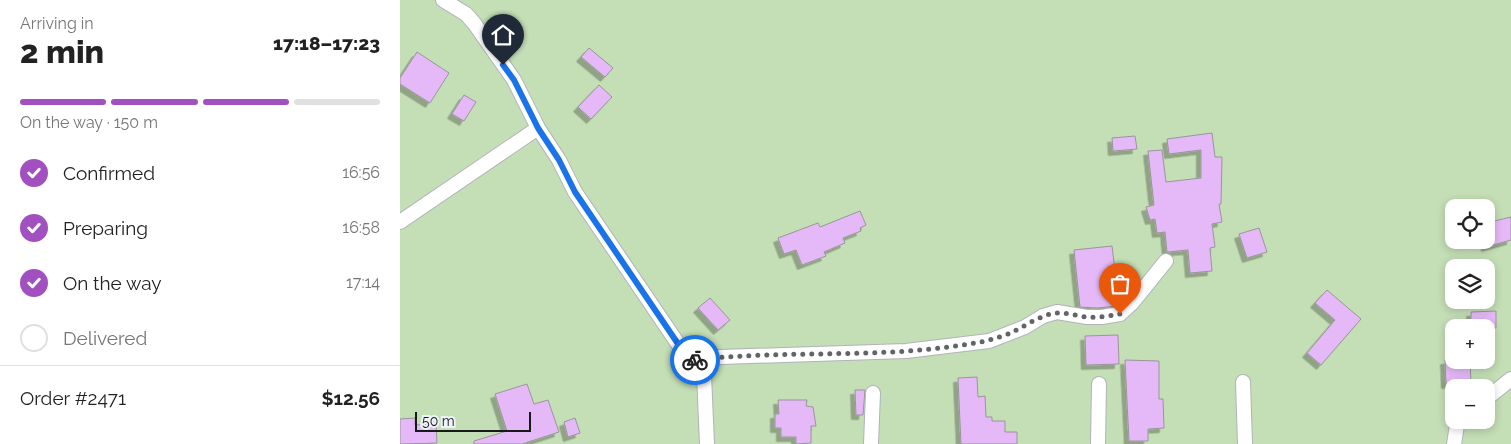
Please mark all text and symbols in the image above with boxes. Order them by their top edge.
text: Arriving in [20,14,94,33]
pin [482,14,524,65]
icon: home [489,21,517,49]
text: 17:18–17:23 [273,32,380,54]
text: 2 min [20,33,104,70]
text: On the way · 150 m [20,113,158,132]
icon: check [20,159,48,187]
text: Confirmed [63,162,155,184]
text: 16:56 [342,163,380,182]
map controls [1445,199,1495,429]
button: locate [1445,199,1495,249]
icon: check [20,214,48,242]
text: Preparing [63,217,148,239]
text: 16:58 [342,218,380,237]
button: layers [1445,259,1495,309]
pin [1099,263,1141,314]
icon: check [20,269,48,297]
icon: bag [1106,270,1134,298]
text: On the way [63,272,162,294]
text: 17:14 [346,273,380,292]
button: + [1445,319,1495,369]
text: Delivered [63,327,147,349]
courier [670,335,720,385]
icon: bike [681,346,709,374]
button: − [1445,379,1495,429]
text: Order #2471 [20,387,126,409]
text: $12.56 [322,387,380,409]
scale bar [415,409,531,432]
text: 50 m [422,413,455,429]

